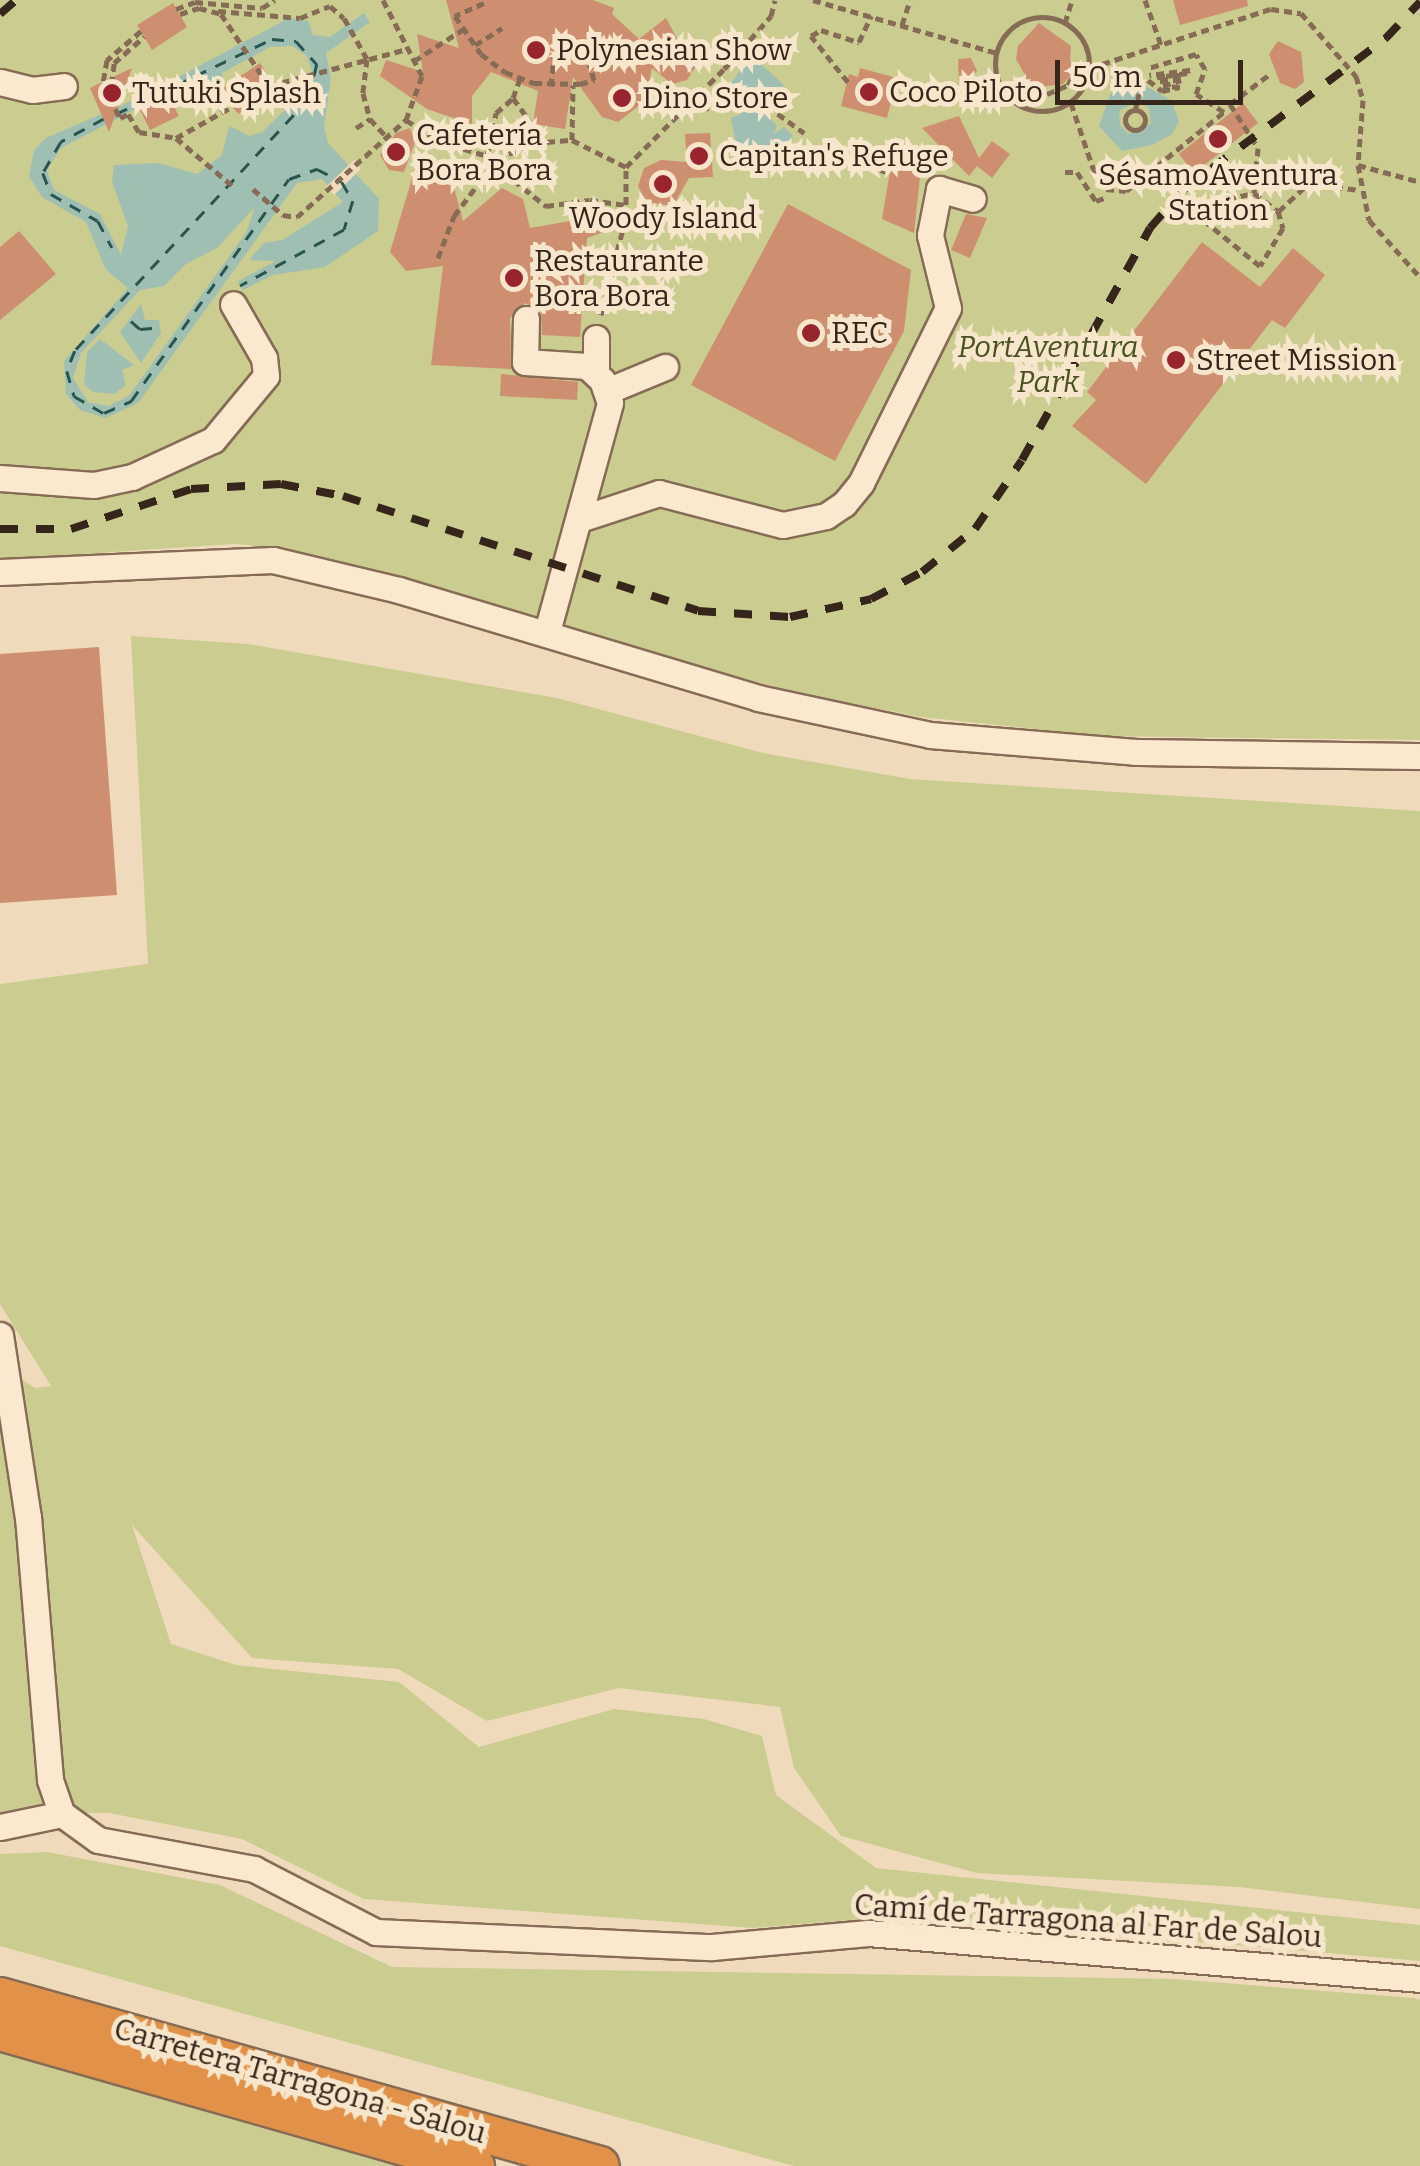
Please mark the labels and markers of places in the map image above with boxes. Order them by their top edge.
place label: Polynesian Show [556,32,792,68]
marker: Polynesian Show [525,39,547,61]
place label: Coco Piloto [889,74,1043,110]
place label: Tutuki Splash [132,75,321,111]
place label: Dino Store [642,80,788,116]
marker: Coco Piloto [858,81,880,103]
marker: Tutuki Splash [101,82,123,104]
marker: Dino Store [611,87,633,109]
place label: Cafetería Bora Bora [416,117,552,188]
marker: SésamoAventura Station [1205,126,1231,152]
place label: Capitan's Refuge [719,138,949,174]
marker: Cafetería Bora Bora [385,141,407,163]
marker: Capitan's Refuge [688,145,710,167]
place label: SésamoAventura Station [1098,157,1338,228]
marker: Woody Island [652,173,674,195]
place label: Woody Island [569,200,757,236]
place label: Restaurante Bora Bora [534,243,704,314]
marker: Restaurante Bora Bora [503,267,525,289]
place label: REC [831,315,888,351]
marker: REC [800,322,822,344]
place label: Street Mission [1196,342,1396,378]
marker: Street Mission [1165,349,1187,371]

